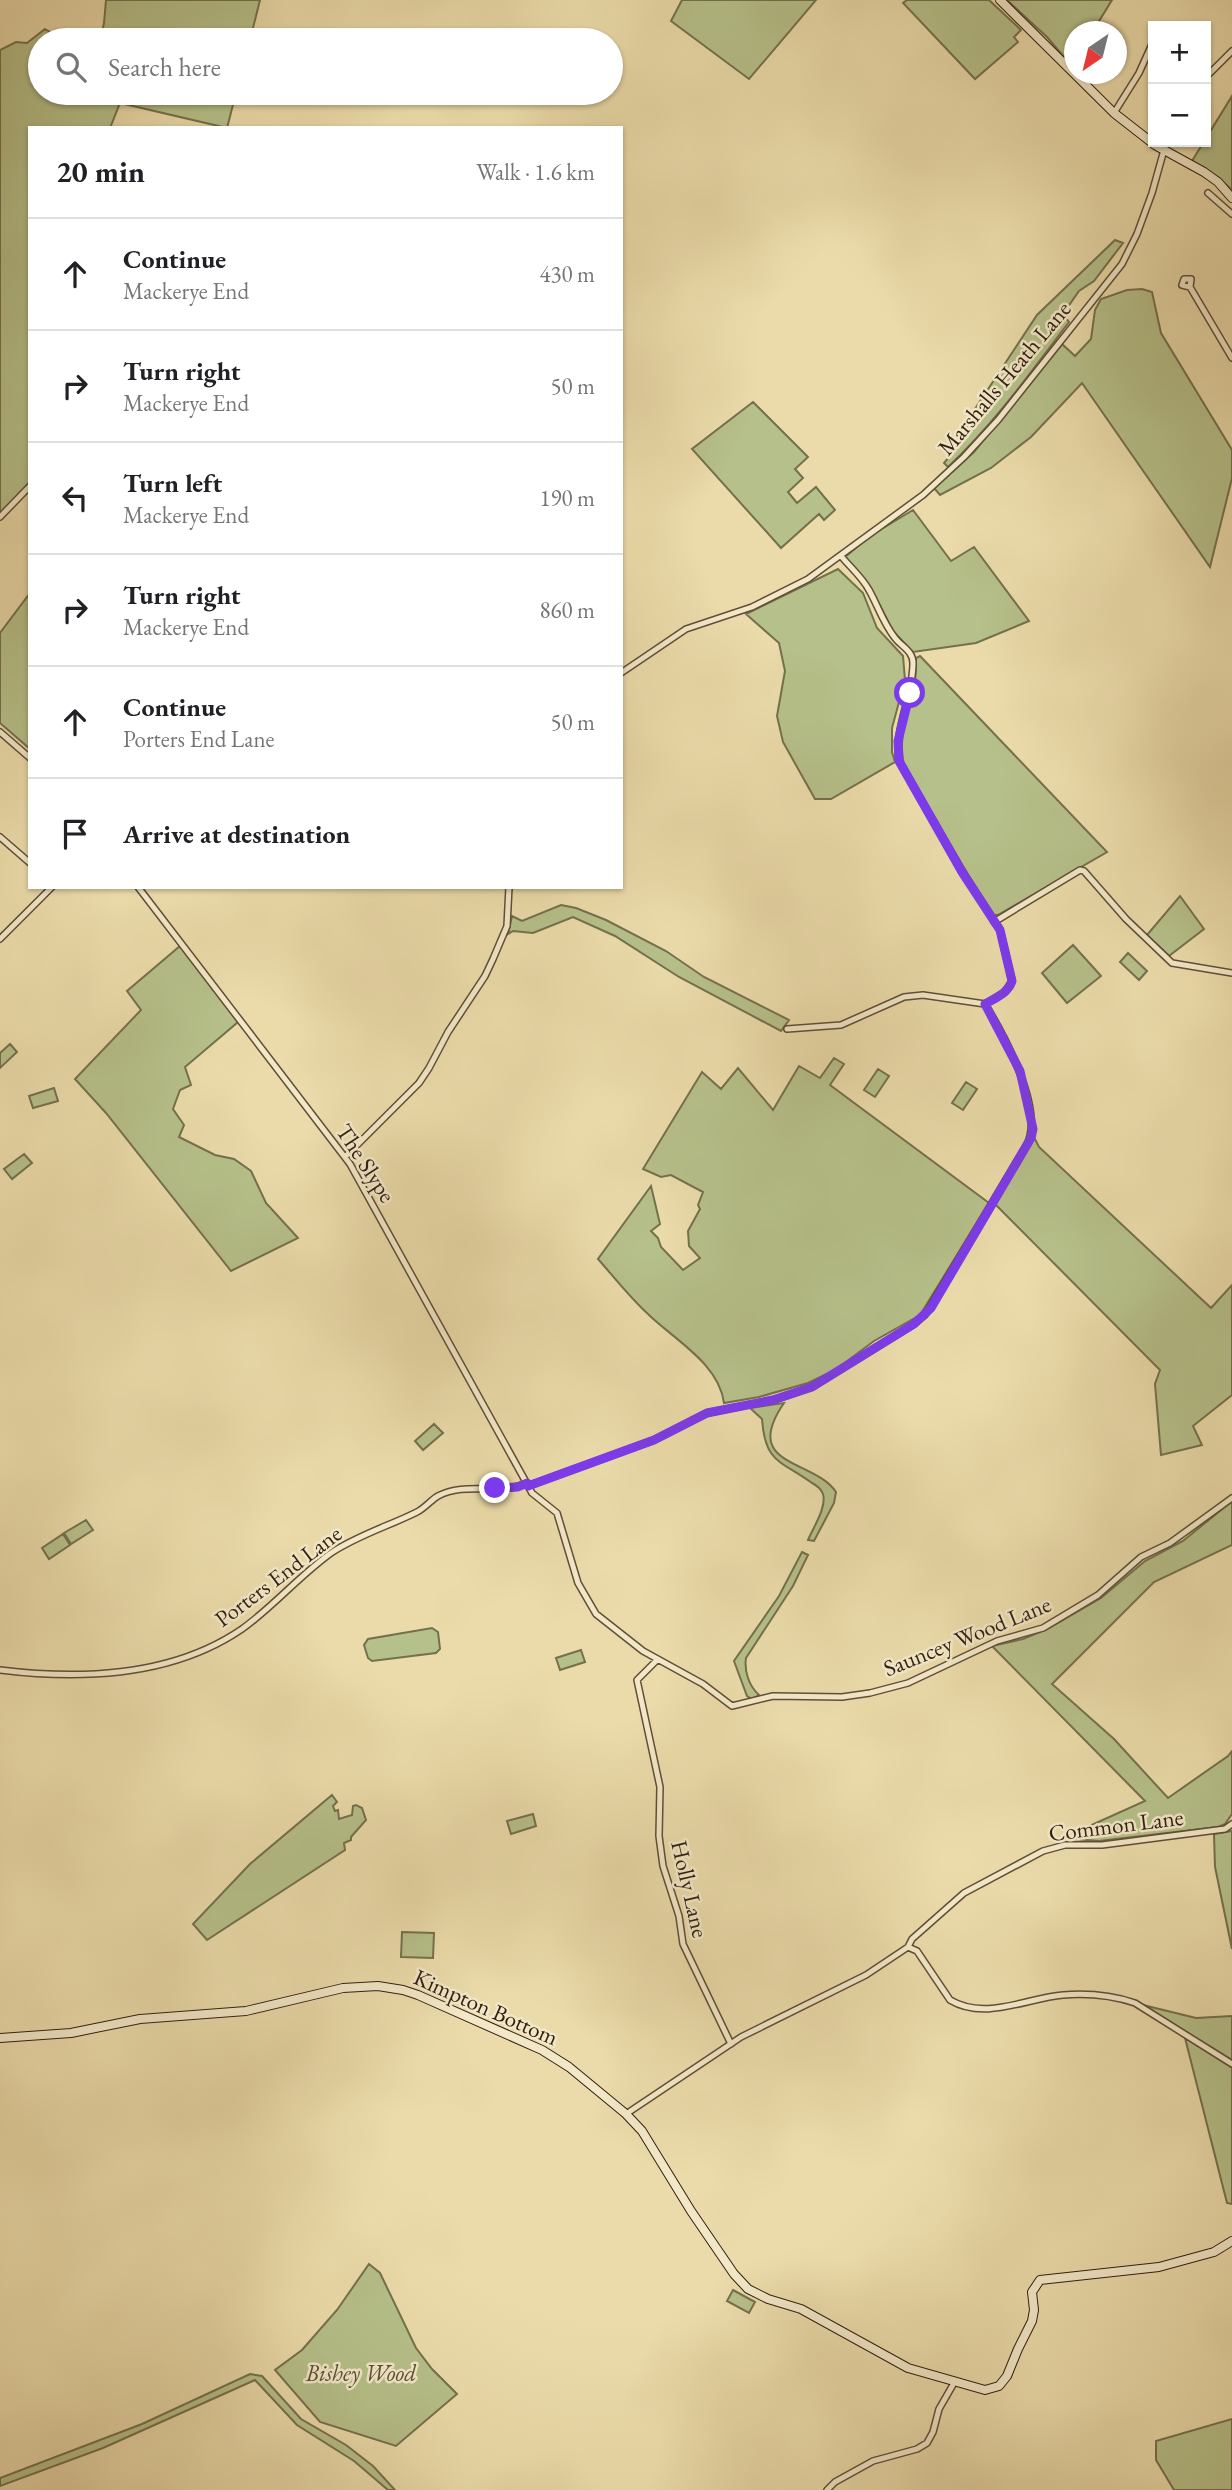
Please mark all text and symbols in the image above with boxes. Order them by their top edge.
north arrow [1064,21,1127,84]
map controls [1148,21,1211,147]
button: + [1148,21,1211,84]
search box [28,28,623,105]
icon: search [52,48,90,86]
text: Search here [108,50,221,84]
button: − [1148,84,1211,147]
text: 20 min [56,152,145,191]
text: Walk · 1.6 km [476,157,595,187]
text: Continue [123,242,226,276]
icon: ahead [56,255,94,293]
text: 430 m [539,259,595,289]
text: Mackerye End [123,276,249,306]
street label: Marshalls Heath Lane [931,294,1077,461]
text: Turn right [123,354,241,388]
icon: right [56,367,94,405]
text: 50 m [550,371,595,401]
text: Mackerye End [123,388,249,418]
text: Turn left [123,466,222,500]
icon: left [56,479,94,517]
text: 190 m [539,483,595,513]
text: Mackerye End [123,500,249,530]
text: Turn right [123,578,241,612]
icon: right [56,591,94,629]
text: 860 m [539,595,595,625]
text: Mackerye End [123,612,249,642]
route start [894,677,925,708]
text: Continue [123,690,226,724]
icon: ahead [56,703,94,741]
text: 50 m [550,707,595,737]
text: Porters End Lane [123,724,275,754]
icon: arrive [56,815,94,853]
text: Arrive at destination [123,817,350,851]
street label: The Slype [329,1118,403,1208]
route end [479,1472,510,1503]
street label: Porters End Lane [208,1518,348,1634]
street label: Sauncey Wood Lane [879,1589,1055,1683]
street label: Common Lane [1047,1802,1185,1848]
street label: Holly Lane [664,1837,716,1941]
street label: Kimpton Bottom [409,1962,563,2052]
park label: Bishey Wood [305,2358,416,2388]

